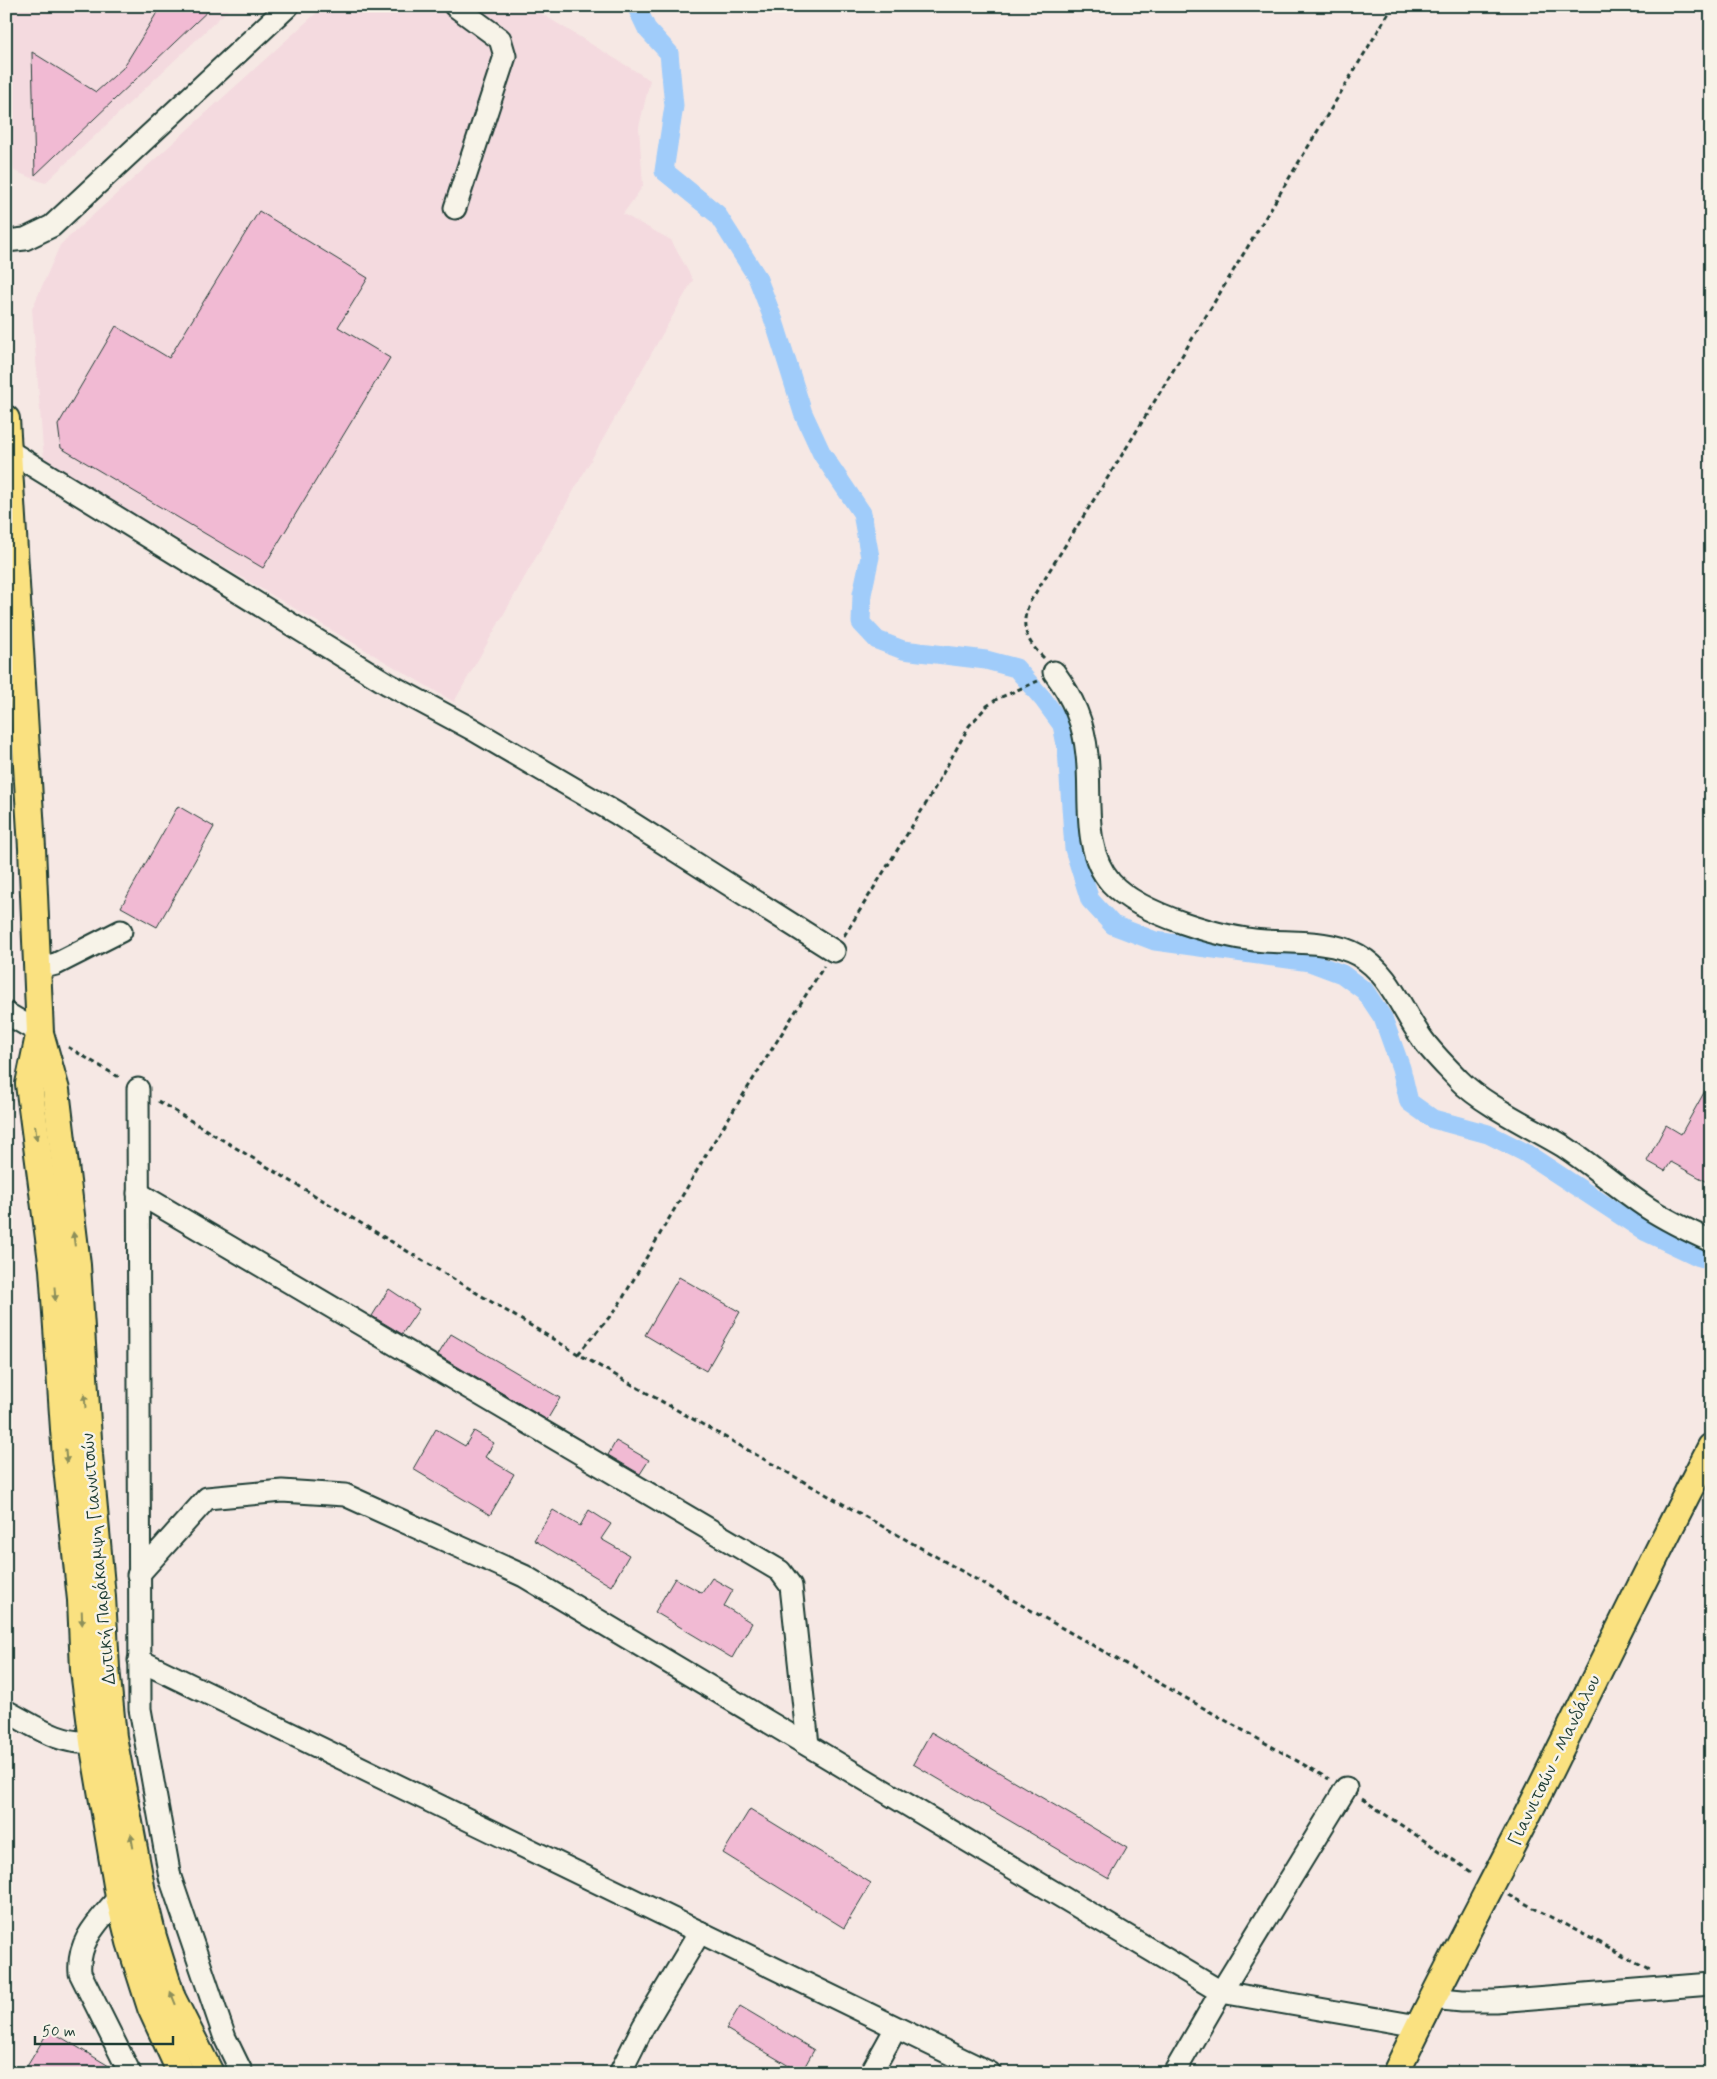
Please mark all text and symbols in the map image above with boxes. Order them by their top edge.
one-way arrow [32,1125,40,1141]
one-way arrow [70,1231,78,1247]
one-way arrow [51,1286,59,1302]
one-way arrow [81,1393,89,1409]
street label: Δυτική Παράκαμψη Γιαννιτσών [76,1432,122,1686]
one-way arrow [62,1449,70,1465]
one-way arrow [79,1610,87,1626]
street label: Γιαννιτσών - Μανδάλου [1503,1671,1607,1850]
one-way arrow [128,1832,136,1848]
one-way arrow [168,1991,176,2005]
scale bar [35,2014,172,2046]
text: 50 m [42,2022,76,2042]

